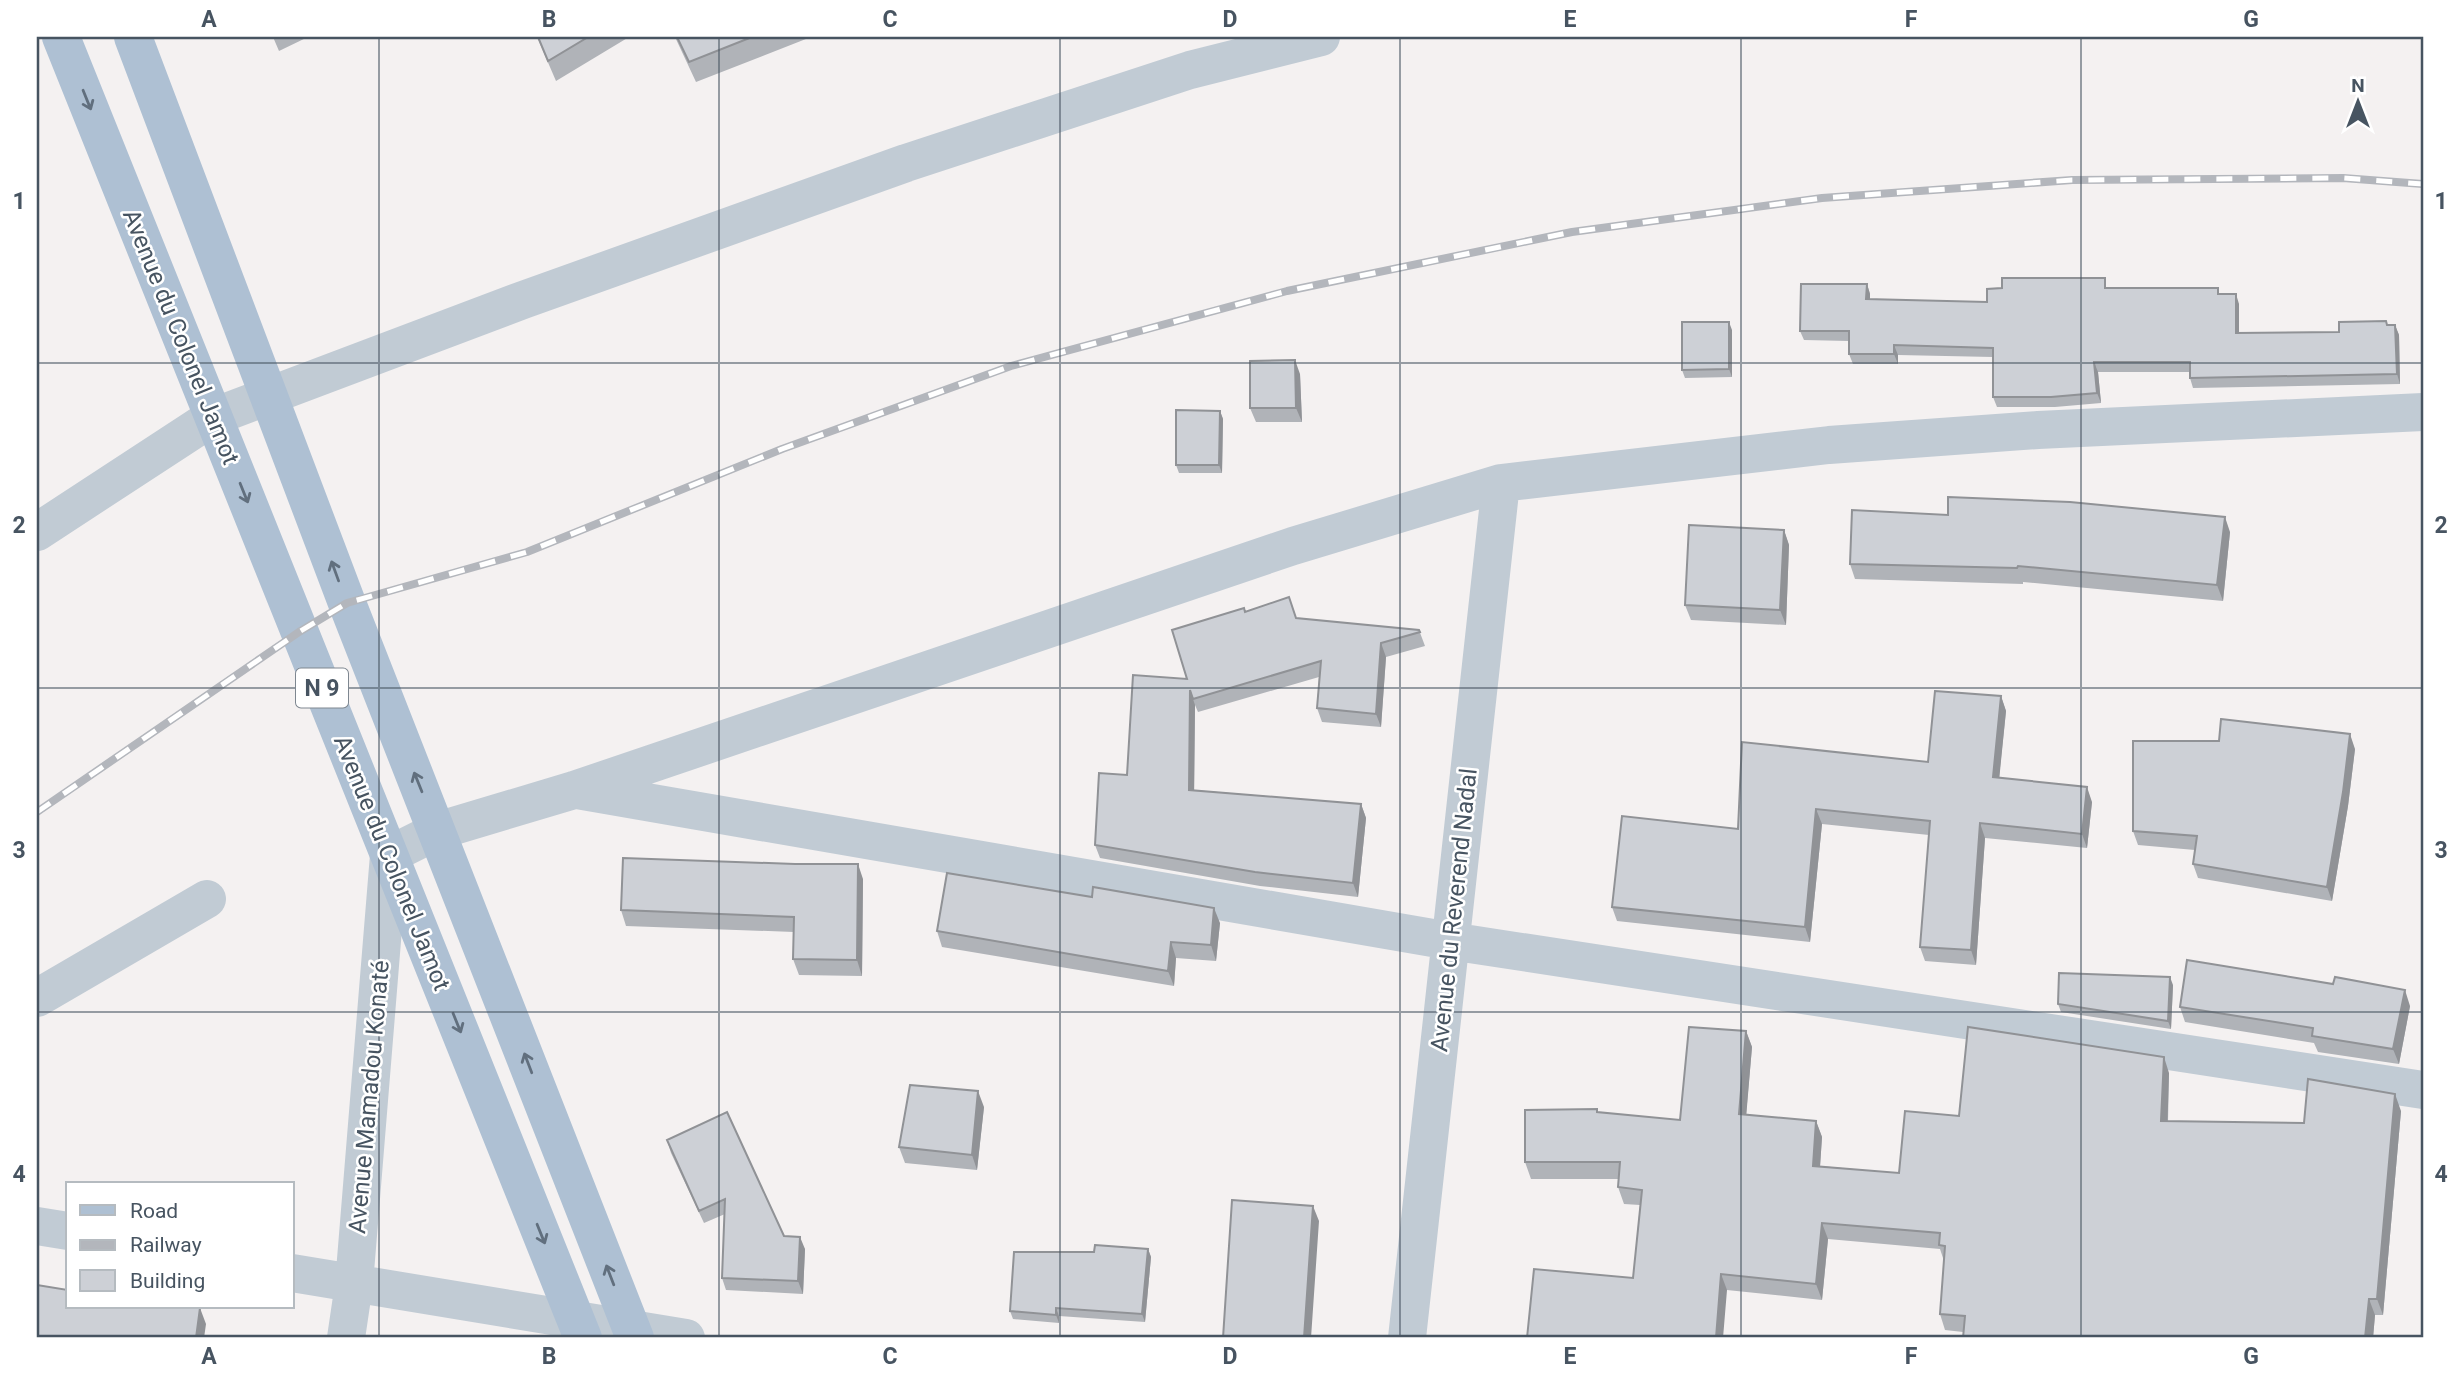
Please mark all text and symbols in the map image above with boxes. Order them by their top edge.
text: A [201,6,217,33]
text: B [542,6,556,33]
text: C [882,6,898,33]
text: D [1223,6,1237,33]
text: E [1564,6,1577,33]
text: F [1905,6,1918,33]
text: G [2243,6,2259,33]
north arrow [2324,66,2394,136]
text: N [2351,74,2365,97]
one-way arrow [81,89,94,111]
text: 1 [12,188,26,215]
text: 1 [2434,188,2448,215]
street label: Avenue du Colonel Jamot [117,205,245,469]
one-way arrow [238,482,251,504]
text: 2 [12,512,26,539]
text: 2 [2434,512,2448,539]
one-way arrow [328,560,340,582]
road number: N 9 [296,668,348,708]
street label: Avenue du Colonel Jamot [328,731,456,995]
street label: Avenue du Reverend Nadal [1425,767,1483,1053]
one-way arrow [411,772,424,794]
text: 3 [12,837,26,864]
text: 3 [2434,837,2448,864]
street label: Avenue Mamadou Konaté [343,959,395,1235]
one-way arrow [451,1011,464,1033]
one-way arrow [520,1052,533,1074]
text: 4 [12,1161,26,1188]
text: 4 [2434,1161,2448,1188]
legend [66,1182,294,1308]
text: Road [130,1199,178,1223]
one-way arrow [536,1223,549,1244]
text: Railway [130,1233,202,1257]
one-way arrow [603,1264,616,1286]
text: Building [130,1269,205,1293]
text: A [201,1343,217,1370]
text: B [542,1343,556,1370]
text: C [882,1343,898,1370]
text: D [1223,1343,1237,1370]
text: E [1564,1343,1577,1370]
text: F [1905,1343,1918,1370]
text: G [2243,1343,2259,1370]

